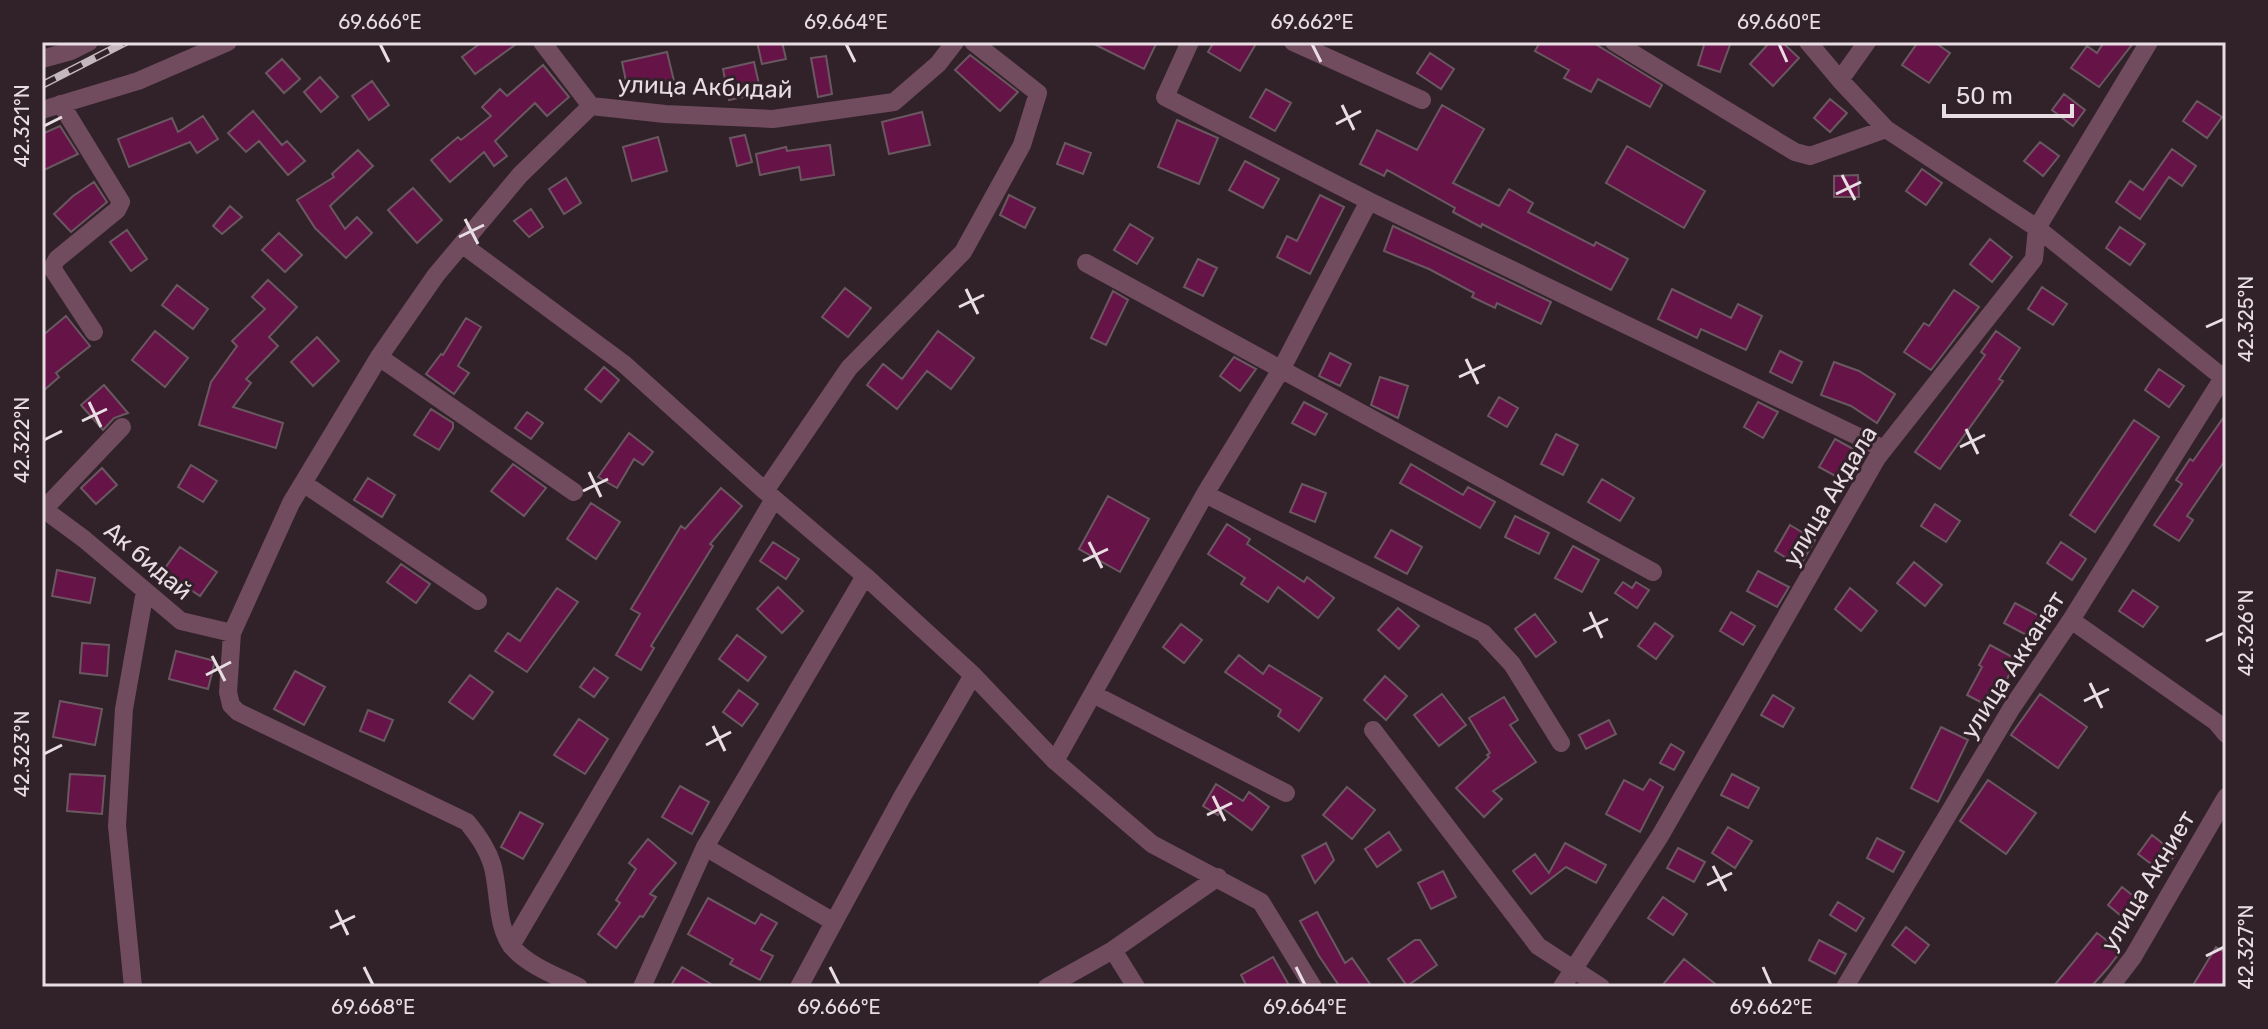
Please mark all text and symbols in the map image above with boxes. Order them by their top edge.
text: 69.666°E [338,10,422,34]
text: 69.664°E [804,10,888,34]
text: 69.662°E [1270,10,1354,34]
text: 69.660°E [1737,10,1821,34]
scale bar [1944,68,2072,118]
street label: улица Акбидай [617,70,793,104]
text: 50 m [1956,82,2013,110]
text: 42.321°N [10,84,34,168]
text: 42.325°N [2234,276,2258,362]
text: 42.322°N [10,397,34,483]
street label: улица Акдала [1777,421,1883,571]
street label: Ак бидай [99,516,197,606]
street label: улица Акканат [1955,586,2071,744]
text: 42.326°N [2234,590,2258,676]
text: 42.323°N [10,711,34,797]
street label: улица Акниет [2095,806,2201,956]
text: 42.327°N [2234,905,2258,989]
text: 69.668°E [331,995,415,1019]
text: 69.666°E [797,995,881,1019]
text: 69.664°E [1263,995,1347,1019]
text: 69.662°E [1729,995,1813,1019]

